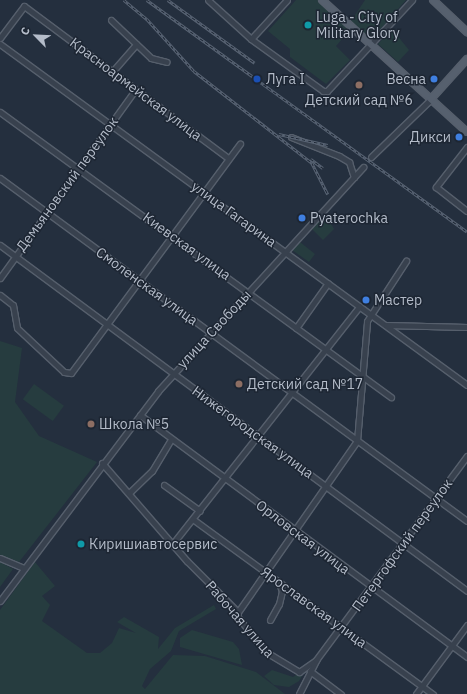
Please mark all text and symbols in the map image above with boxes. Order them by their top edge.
place label: Luga - City of Military Glory [316,9,400,42]
north arrow [16,16,56,56]
marker: Luga - City of Military Glory [303,20,313,30]
text: С [17,25,33,37]
street label: Красноармейская улица [67,34,205,144]
place label: Луга I [266,71,305,87]
place label: Весна [386,71,426,87]
marker: Луга I [251,73,263,85]
marker: Весна [429,74,439,84]
marker: Детский сад №6 [354,80,364,90]
place label: Детский сад №6 [305,92,413,108]
street label: Демьяновский переулок [12,113,122,255]
place label: Дикси [410,129,451,145]
marker: Дикси [454,132,464,142]
street label: улица Гагарина [188,178,280,250]
street label: Киевская улица [140,208,234,284]
place label: Pyaterochka [310,210,388,226]
marker: Pyaterochka [297,213,307,223]
street label: Смоленская улица [93,243,201,329]
street label: улица Свободы [174,286,254,372]
place label: Мастер [374,292,422,308]
marker: Мастер [361,295,371,305]
place label: Детский сад №17 [247,376,363,392]
marker: Детский сад №17 [234,379,244,389]
street label: Нижегородская улица [189,382,317,482]
place label: Школа №5 [99,416,169,432]
marker: Школа №5 [86,419,96,429]
street label: Петергофский переулок [348,475,456,615]
street label: Орловская улица [253,496,353,578]
place label: Киришиавтосервис [89,536,217,552]
marker: Киришиавтосервис [76,539,86,549]
street label: Ярославская улица [258,563,370,651]
street label: Рабочая улица [202,577,278,661]

